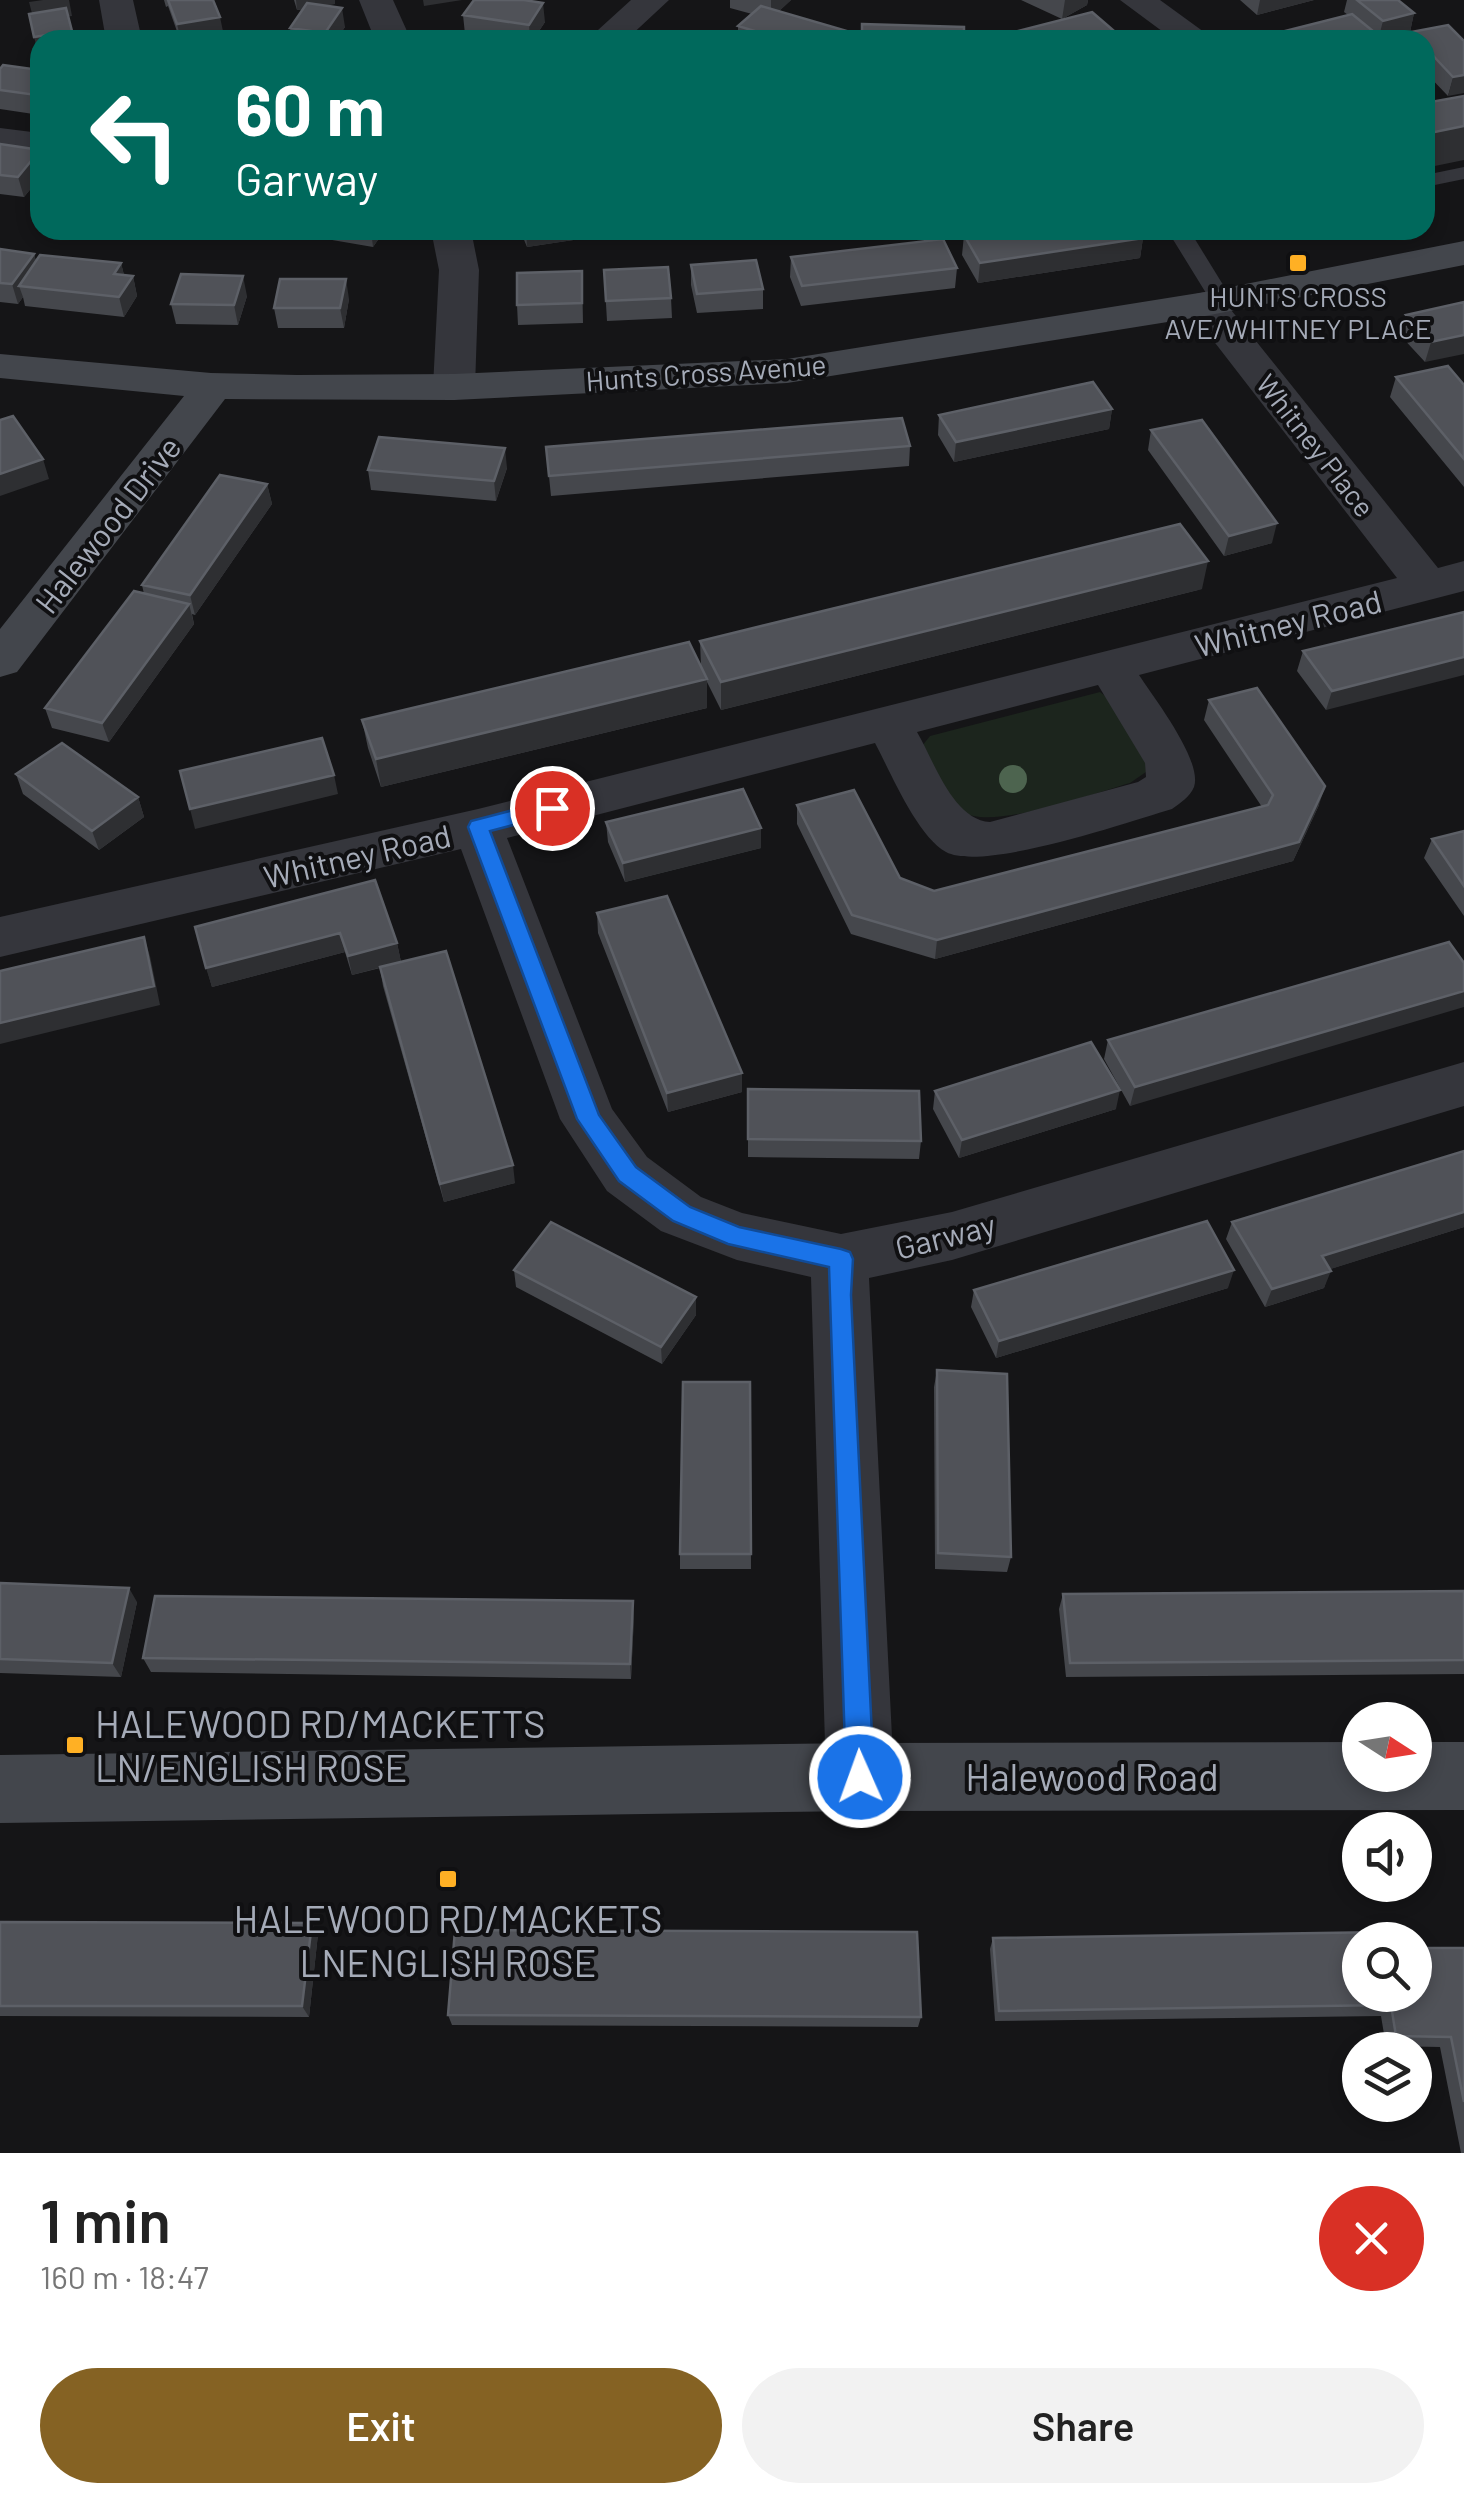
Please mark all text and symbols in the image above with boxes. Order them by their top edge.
text: 60 m [235,66,385,150]
icon: left [70,70,200,200]
text: Garway [235,151,378,205]
marker: HUNTS CROSS AVE/WHITNEY PLACE [1287,252,1309,274]
place label: HUNTS CROSS AVE/WHITNEY PLACE [1164,279,1432,345]
street label: Hunts Cross Avenue [585,347,827,397]
street label: Whitney Place [1250,367,1382,523]
street label: Halewood Drive [26,428,188,620]
street label: Whitney Road [1191,580,1385,664]
pin [510,766,595,851]
icon: arrive [525,781,580,836]
street label: Whitney Road [260,815,454,895]
street label: Garway [891,1204,999,1266]
place label: HALEWOOD RD/MACKETTS LN/ENGLISH ROSE [95,1700,546,1790]
north arrow [1342,1702,1432,1792]
map controls [1342,1702,1432,2122]
position arrow [808,1725,912,1829]
marker: HALEWOOD RD/MACKETTS LN/ENGLISH ROSE [64,1734,86,1756]
street label: Halewood Road [965,1753,1219,1799]
button: sound [1342,1812,1432,1902]
marker: HALEWOOD RD/MACKETS LNENGLISH ROSE [437,1868,459,1890]
place label: HALEWOOD RD/MACKETS LNENGLISH ROSE [234,1895,662,1985]
button: search [1342,1922,1432,2012]
button: layers [1342,2032,1432,2122]
text: 1 min [40,2183,171,2255]
button: close [1319,2186,1424,2291]
text: 160 m · 18:47 [40,2257,209,2295]
button: Exit [40,2368,722,2483]
button: Share [742,2368,1424,2483]

